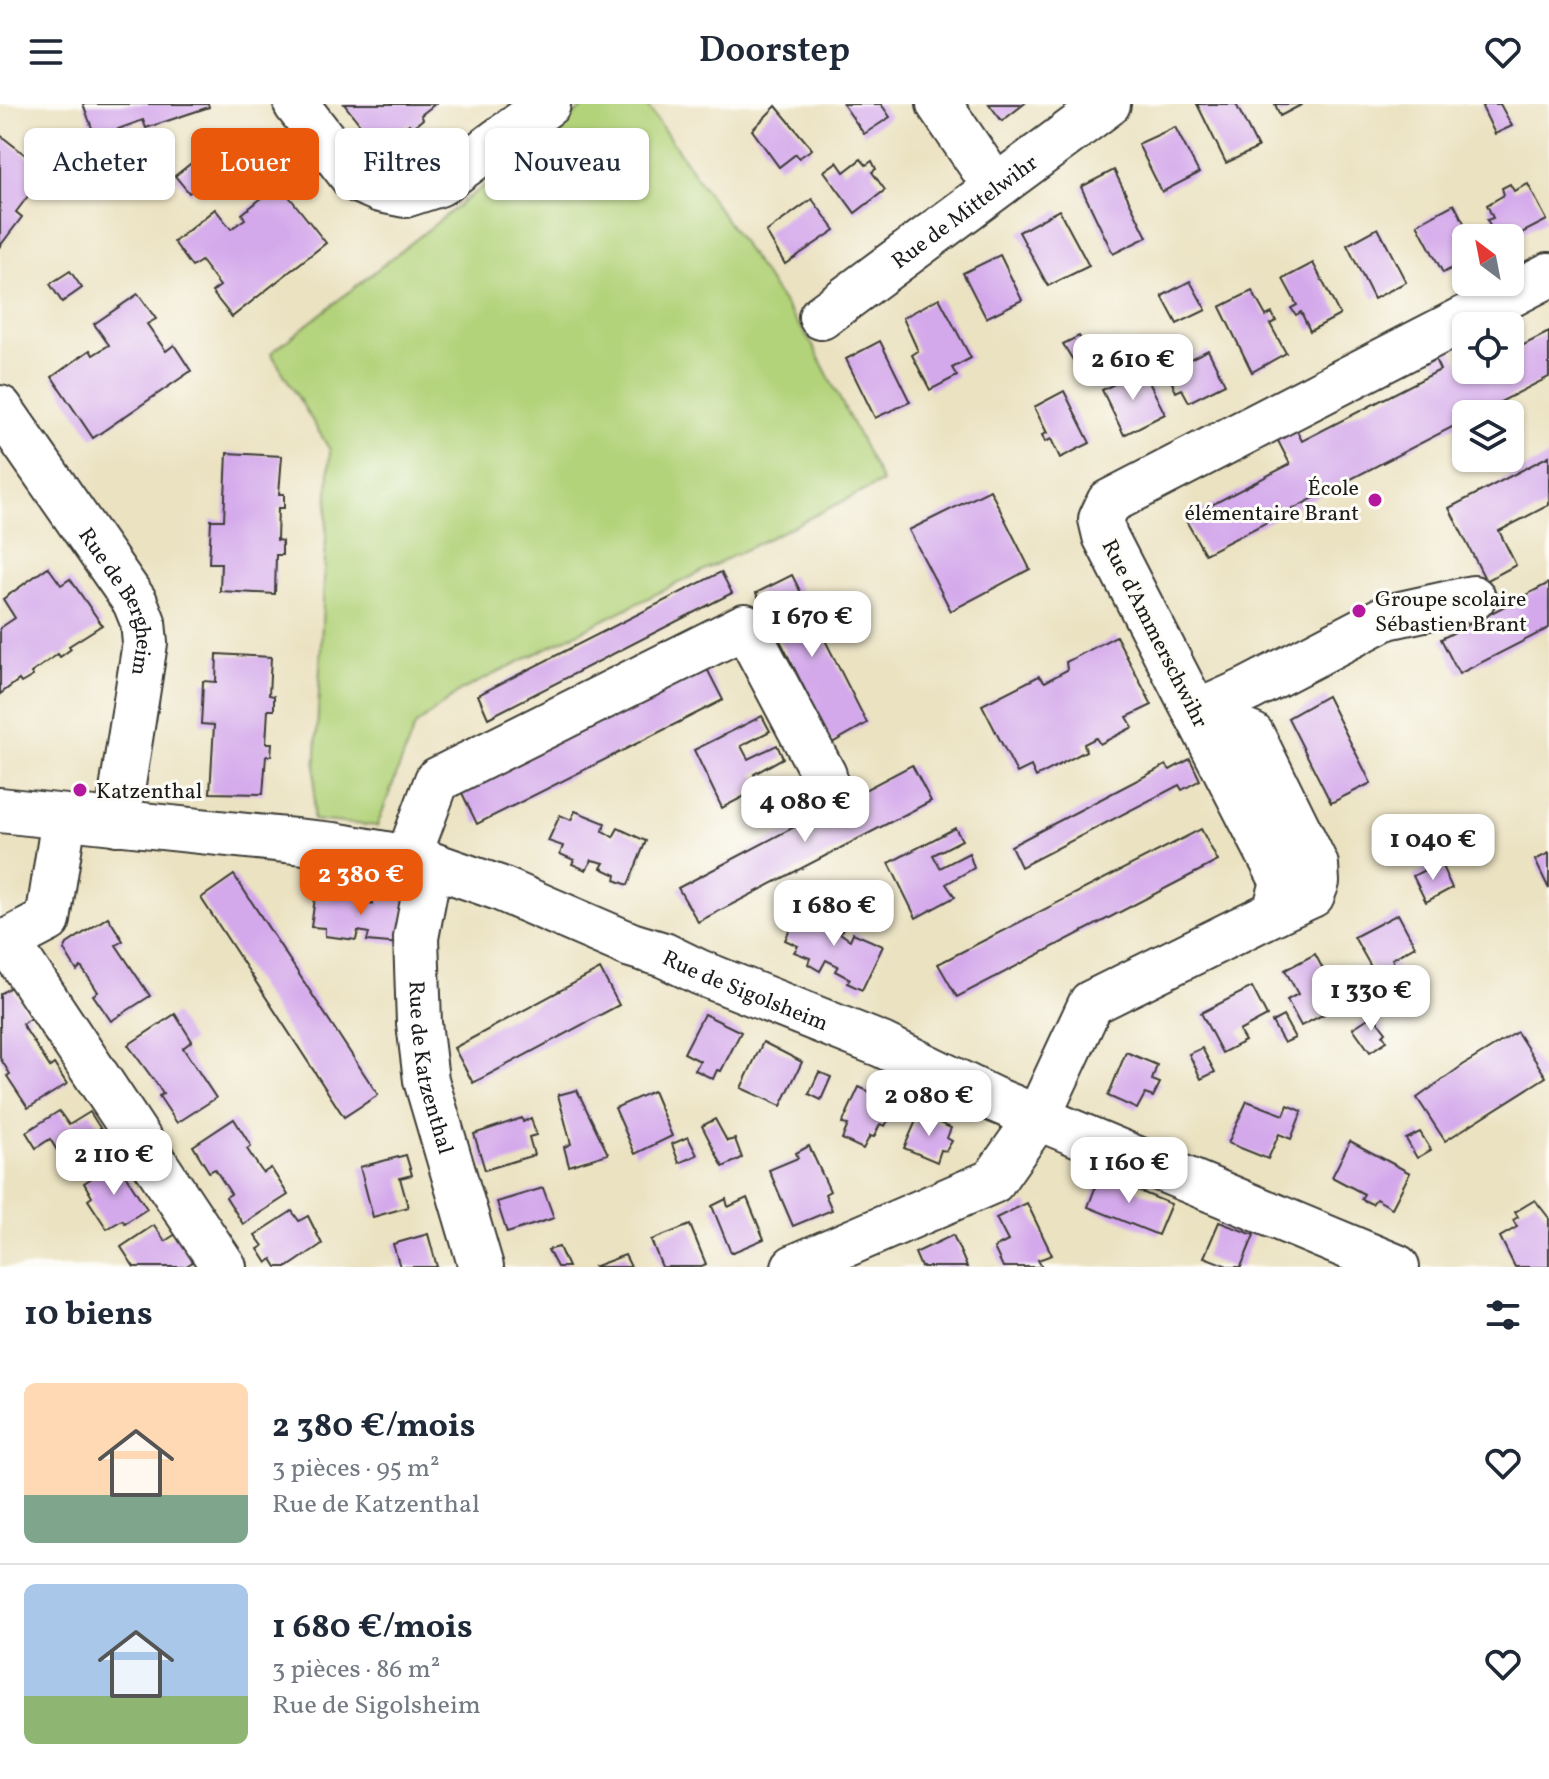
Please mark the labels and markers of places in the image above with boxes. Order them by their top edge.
pin: 2 610 € [1059,334,1207,402]
place label: École élémentaire Brant [1184,474,1359,530]
marker: École élémentaire Brant [1366,491,1384,509]
place label: Groupe scolaire Sébastien Brant [1375,585,1527,641]
pin: 1 670 € [738,591,886,659]
marker: Groupe scolaire Sébastien Brant [1350,602,1368,620]
pin: 4 080 € [731,776,879,844]
place label: Katzenthal [96,777,202,808]
marker: Katzenthal [71,781,89,799]
pin: 1 040 € [1359,814,1507,882]
pin: 2 380 € [287,849,435,917]
pin: 1 680 € [760,880,908,948]
pin: 1 330 € [1297,965,1445,1033]
pin: 2 080 € [855,1070,1003,1138]
pin: 2 110 € [40,1129,188,1197]
pin: 1 160 € [1055,1137,1203,1205]

